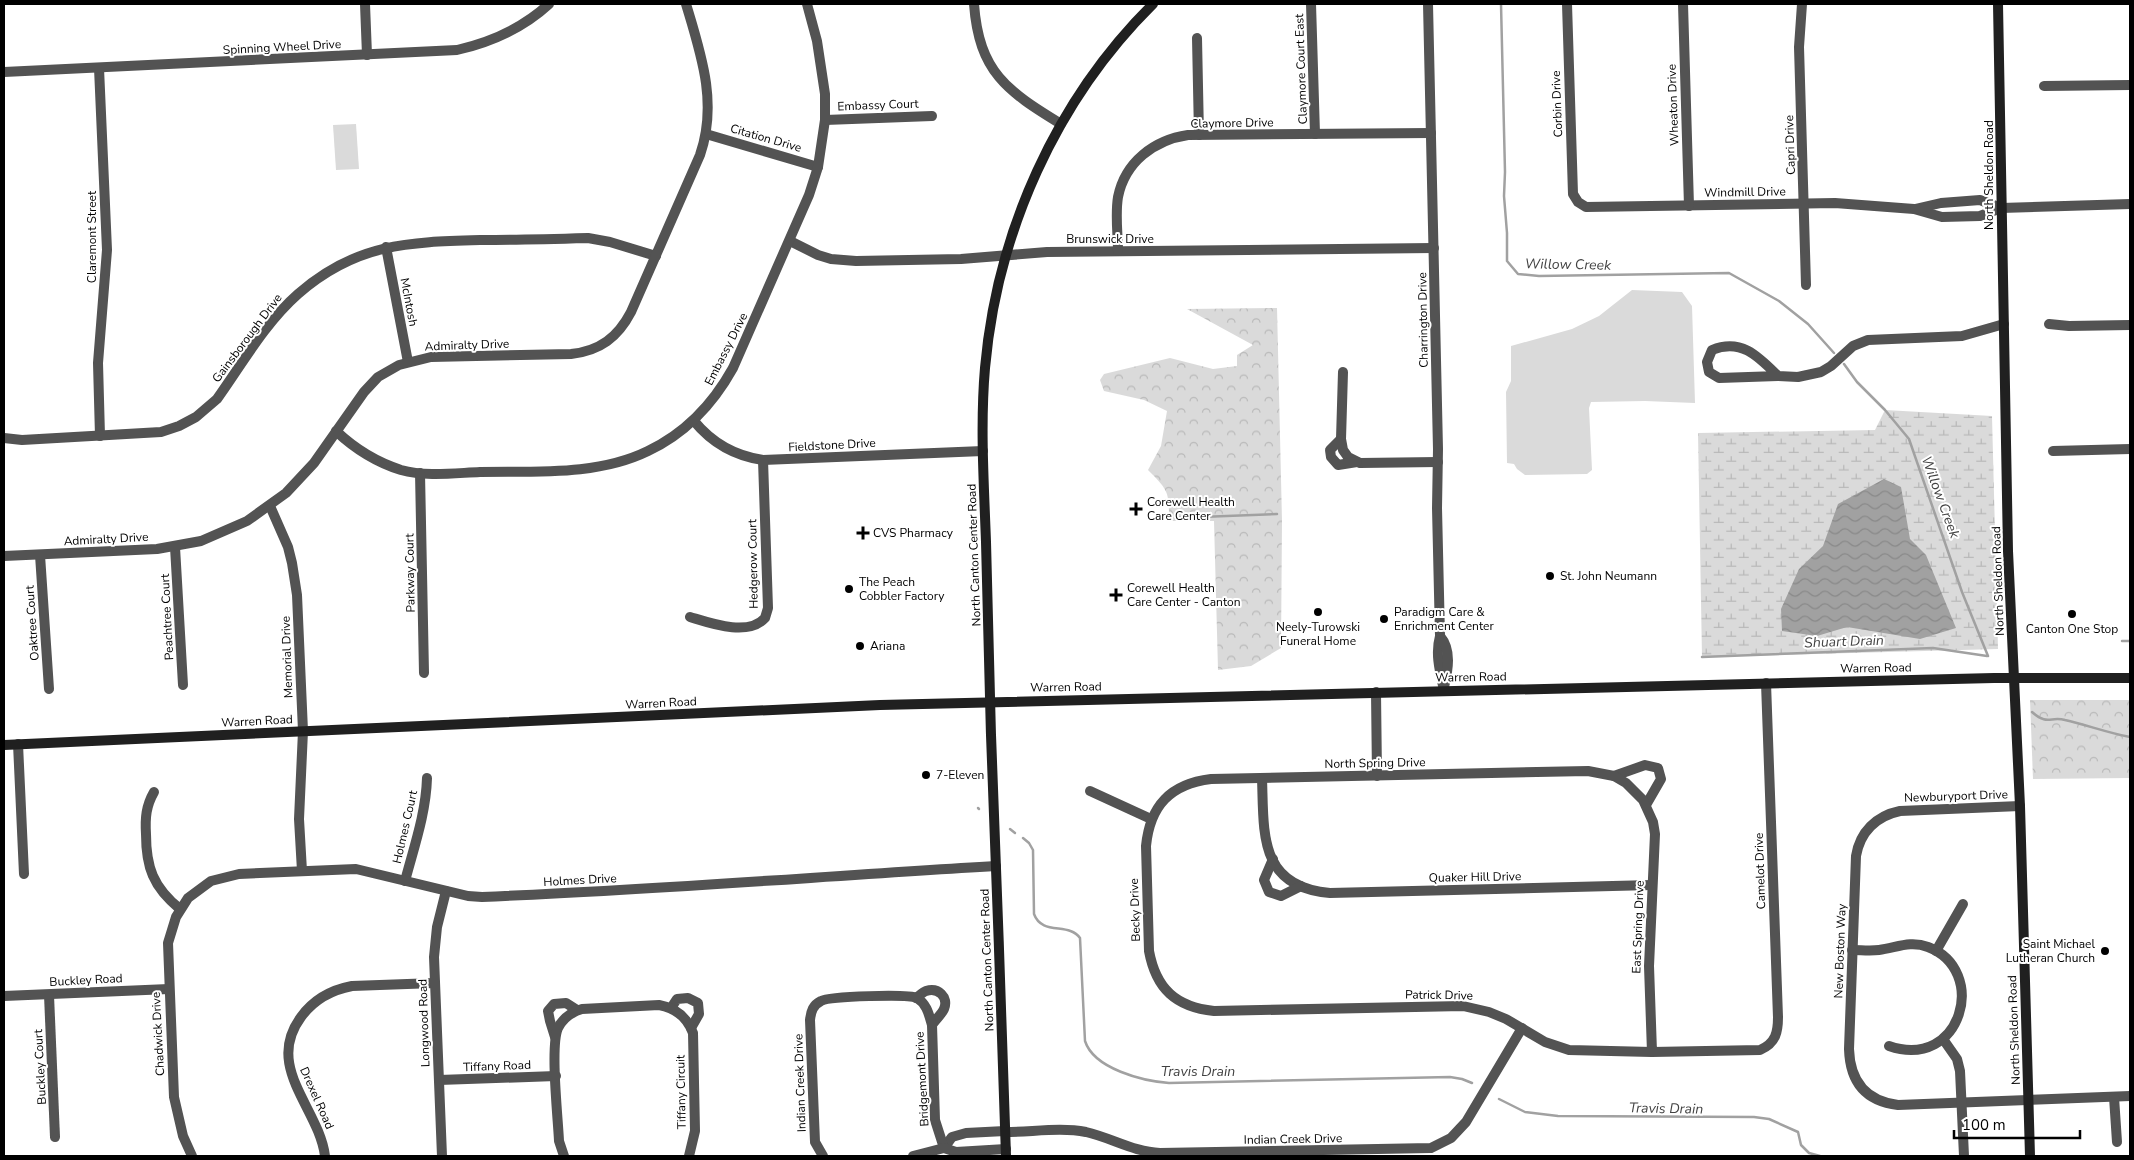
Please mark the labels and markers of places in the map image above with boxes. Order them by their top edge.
place label: Corewell Health Care Center [1147,494,1235,524]
marker: Corewell Health Care Center [1129,502,1143,516]
place label: CVS Pharmacy [873,525,954,541]
marker: CVS Pharmacy [857,527,869,539]
place label: St. John Neumann [1560,568,1657,584]
marker: St. John Neumann [1544,570,1556,582]
place label: The Peach Cobbler Factory [859,574,945,604]
place label: Corewell Health Care Center - Canton [1127,580,1241,610]
marker: The Peach Cobbler Factory [843,583,855,595]
marker: Corewell Health Care Center - Canton [1109,588,1123,602]
place label: Paradigm Care & Enrichment Center [1394,604,1494,634]
marker: Neely-Turowski Funeral Home [1312,606,1324,618]
marker: Canton One Stop [2066,608,2078,620]
marker: Paradigm Care & Enrichment Center [1378,613,1390,625]
place label: Neely-Turowski Funeral Home [1276,619,1360,649]
place label: Canton One Stop [2026,621,2118,637]
place label: Ariana [870,638,905,654]
marker: Ariana [854,640,866,652]
place label: 7-Eleven [936,767,984,783]
marker: 7-Eleven [920,769,932,781]
place label: Saint Michael Lutheran Church [2006,936,2095,966]
marker: Saint Michael Lutheran Church [2099,945,2111,957]

